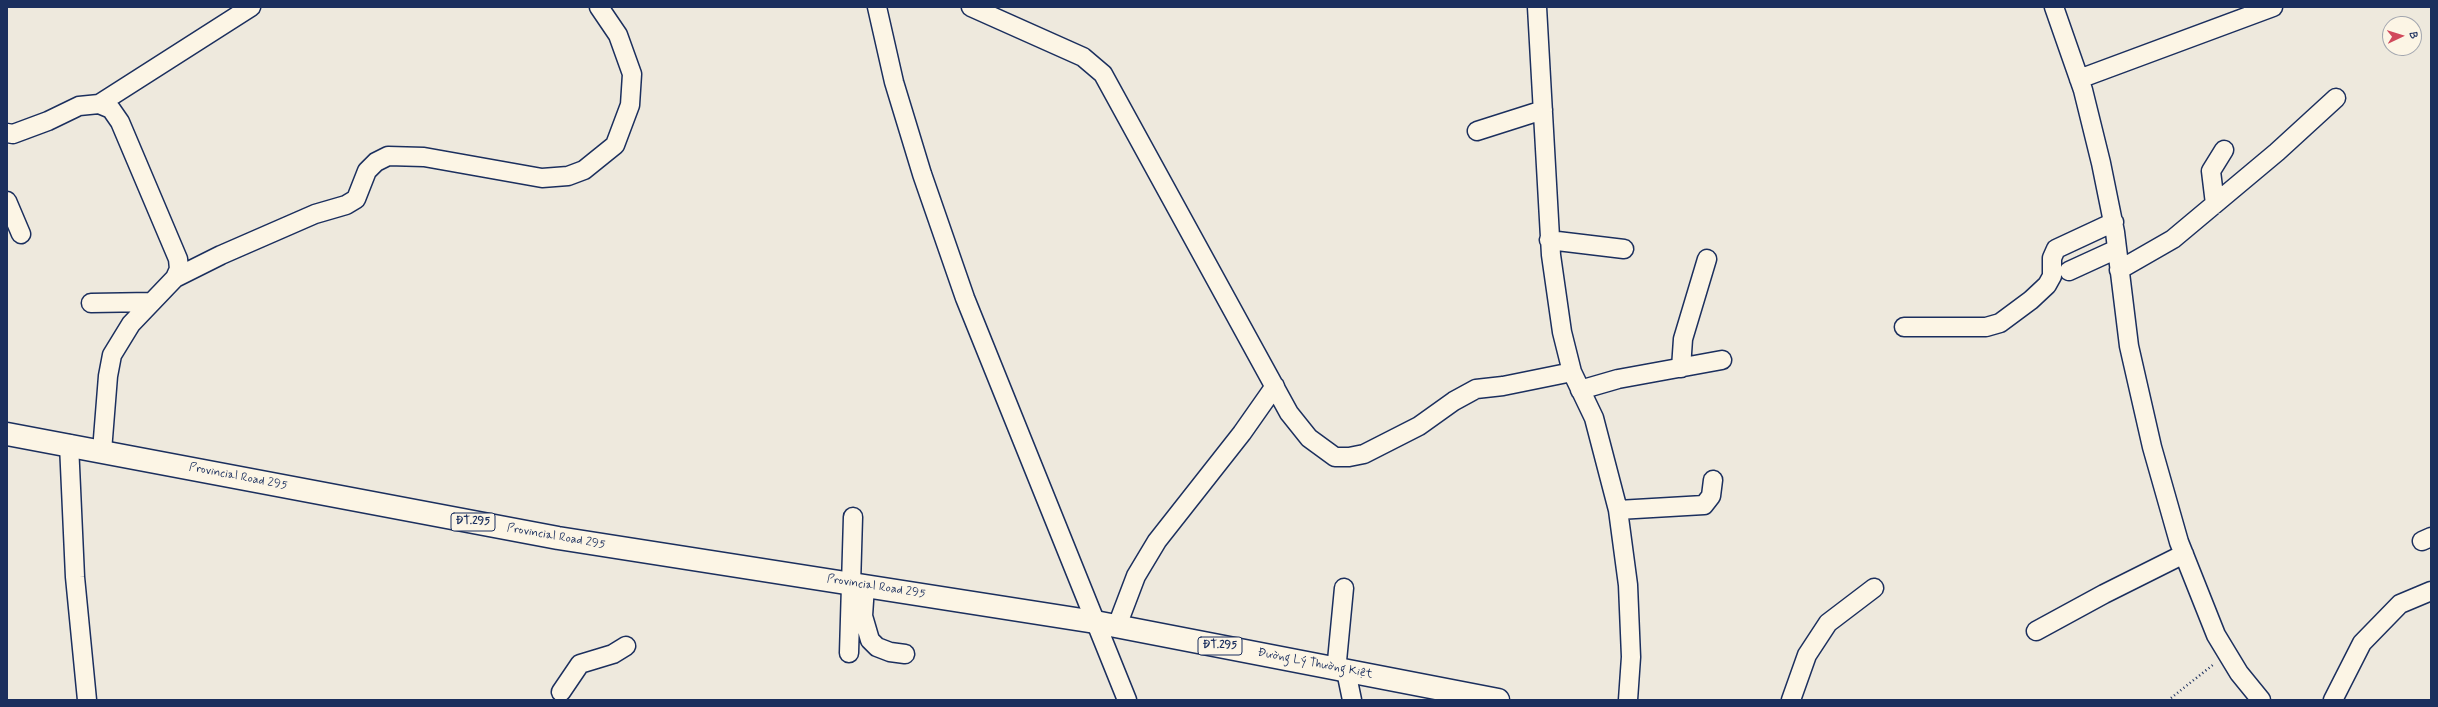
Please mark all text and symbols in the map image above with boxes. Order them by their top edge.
north arrow [2382,16,2422,56]
text: B [2406,31,2420,39]
street label: Provincial Road 295 [188,460,288,494]
road number: ĐT.295 [451,513,495,531]
street label: Provincial Road 295 [506,521,606,553]
street label: Provincial Road 295 [826,572,926,602]
road number: ĐT.295 [1198,637,1242,655]
street label: Đường Lý Thường Kiệt [1256,646,1374,682]

